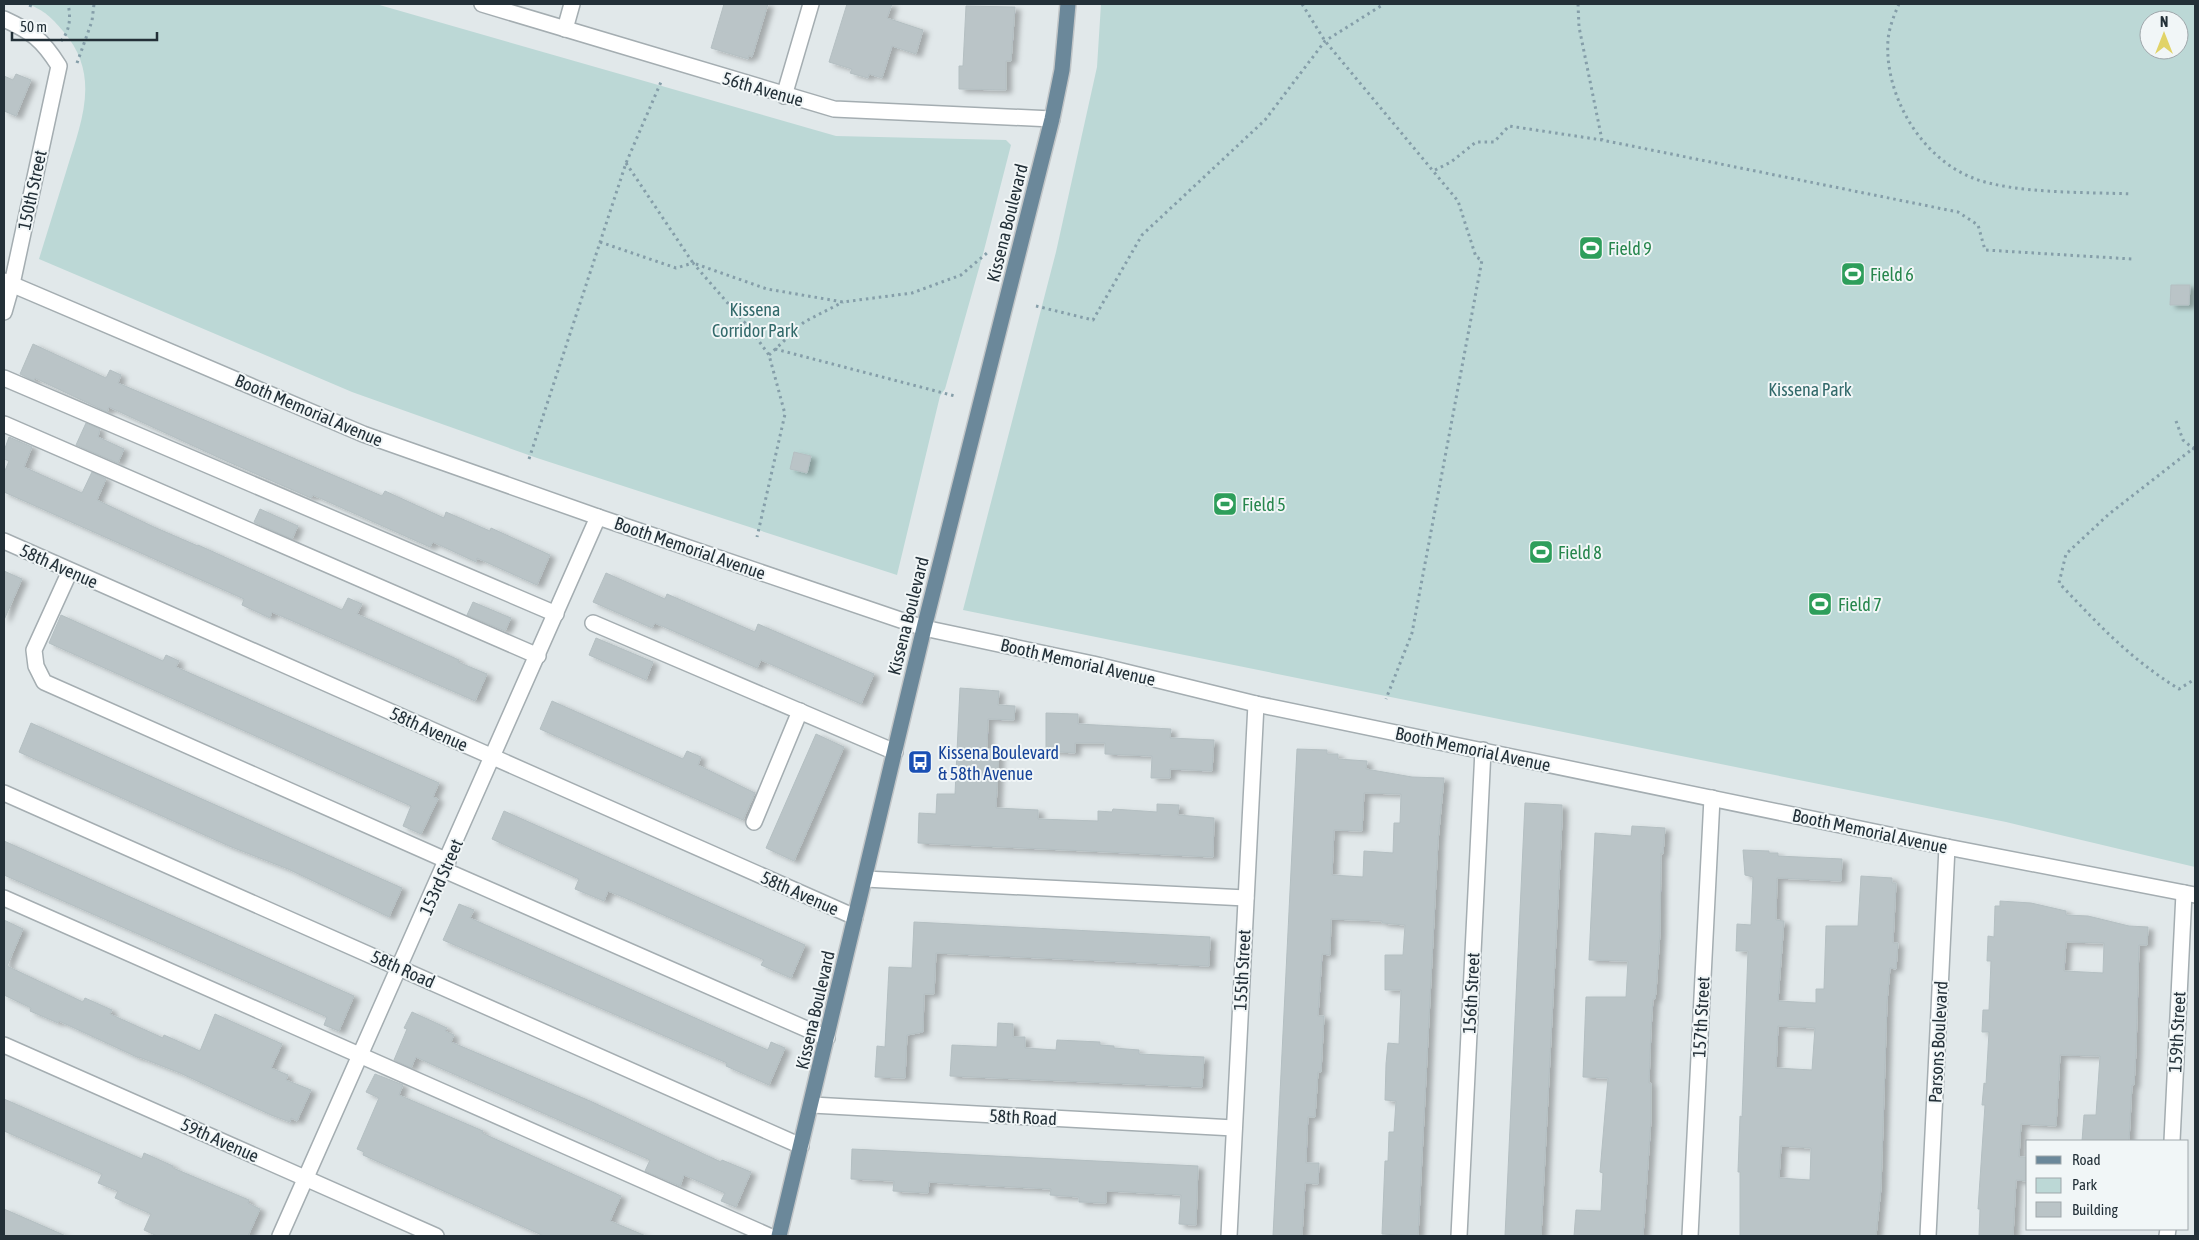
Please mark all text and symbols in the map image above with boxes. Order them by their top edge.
scale bar [12,10,158,42]
north arrow [2139,10,2189,60]
text: N [2160,14,2168,30]
text: 50 m [20,18,47,35]
street label: 56th Avenue [720,67,806,111]
street label: 150th Street [13,148,51,232]
street label: Kissena Boulevard [982,162,1032,284]
sports icon: Field 9 [1578,235,1604,261]
place label: Field 9 [1608,238,1652,259]
sports icon: Field 6 [1840,261,1866,287]
place label: Field 6 [1870,264,1914,285]
park label: Kissena Corridor Park [712,299,798,341]
street label: Booth Memorial Avenue [232,369,386,451]
park label: Kissena Park [1768,379,1852,400]
sports icon: Field 5 [1212,491,1238,517]
place label: Field 5 [1242,494,1286,515]
street label: Booth Memorial Avenue [612,512,768,584]
sports icon: Field 8 [1528,539,1554,565]
street label: 58th Avenue [17,540,101,592]
place label: Field 8 [1558,542,1602,563]
street label: Kissena Boulevard [883,555,933,677]
sports icon: Field 7 [1807,591,1833,617]
place label: Field 7 [1838,594,1882,615]
street label: Booth Memorial Avenue [998,634,1158,690]
street label: 58th Avenue [387,703,471,755]
street label: Booth Memorial Avenue [1393,722,1553,776]
place label: Kissena Boulevard & 58th Avenue [938,742,1059,784]
bus stop icon: Kissena Boulevard & 58th Avenue [907,749,933,775]
street label: Booth Memorial Avenue [1790,804,1950,858]
street label: 153rd Street [415,836,467,918]
street label: 58th Avenue [758,867,842,919]
street label: 155th Street [1229,929,1255,1011]
street label: 58th Road [368,946,438,992]
street label: Kissena Boulevard [791,949,839,1071]
street label: 156th Street [1458,952,1484,1034]
street label: 157th Street [1688,976,1714,1058]
street label: Parsons Boulevard [1924,980,1952,1104]
street label: 159th Street [2164,991,2190,1073]
street label: 58th Road [989,1105,1057,1129]
street label: 59th Avenue [178,1114,262,1166]
legend [2026,1140,2189,1230]
text: Road [2072,1151,2101,1168]
text: Park [2072,1176,2097,1193]
text: Building [2072,1201,2118,1218]

